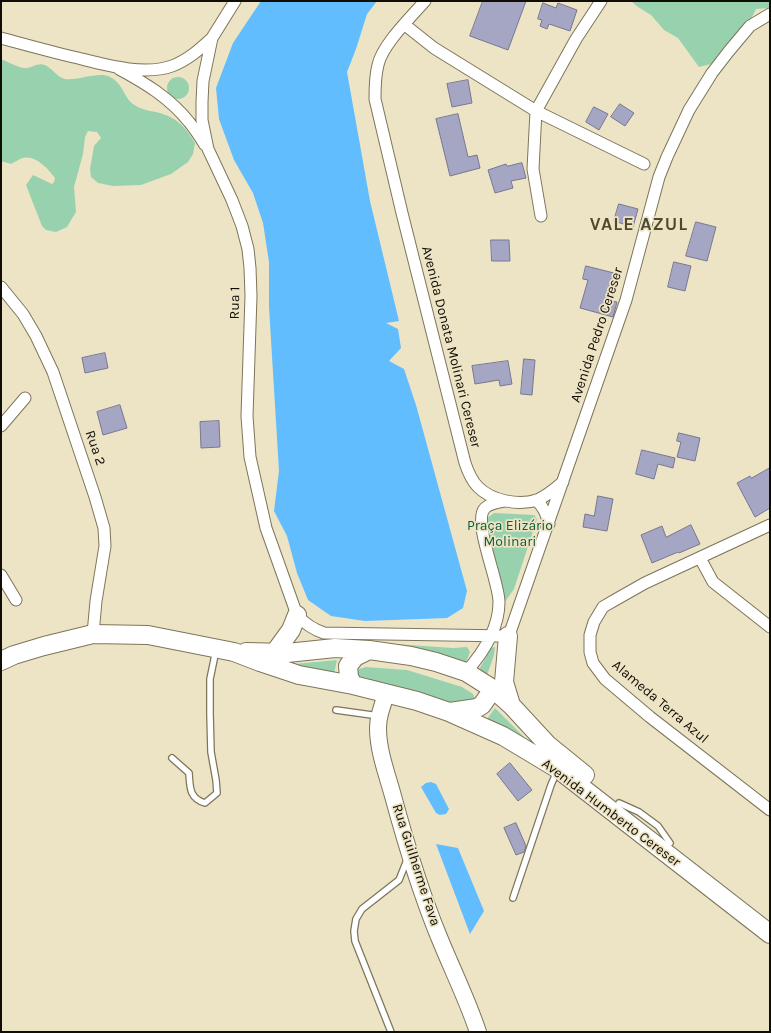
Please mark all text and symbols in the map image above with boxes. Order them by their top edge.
district label: VALE AZUL [590,214,688,236]
street label: Avenida Donata Molinari Cereser [418,244,484,450]
street label: Avenida Pedro Cereser [567,265,627,405]
street label: Rua 1 [226,287,244,319]
street label: Rua 2 [81,428,109,468]
park label: Praça Elizário Molinari [467,518,553,550]
street label: Alameda Terra Azul [608,657,712,747]
street label: Avenida Humberto Cereser [538,755,684,871]
street label: Rua Guilherme Fava [388,802,444,928]

